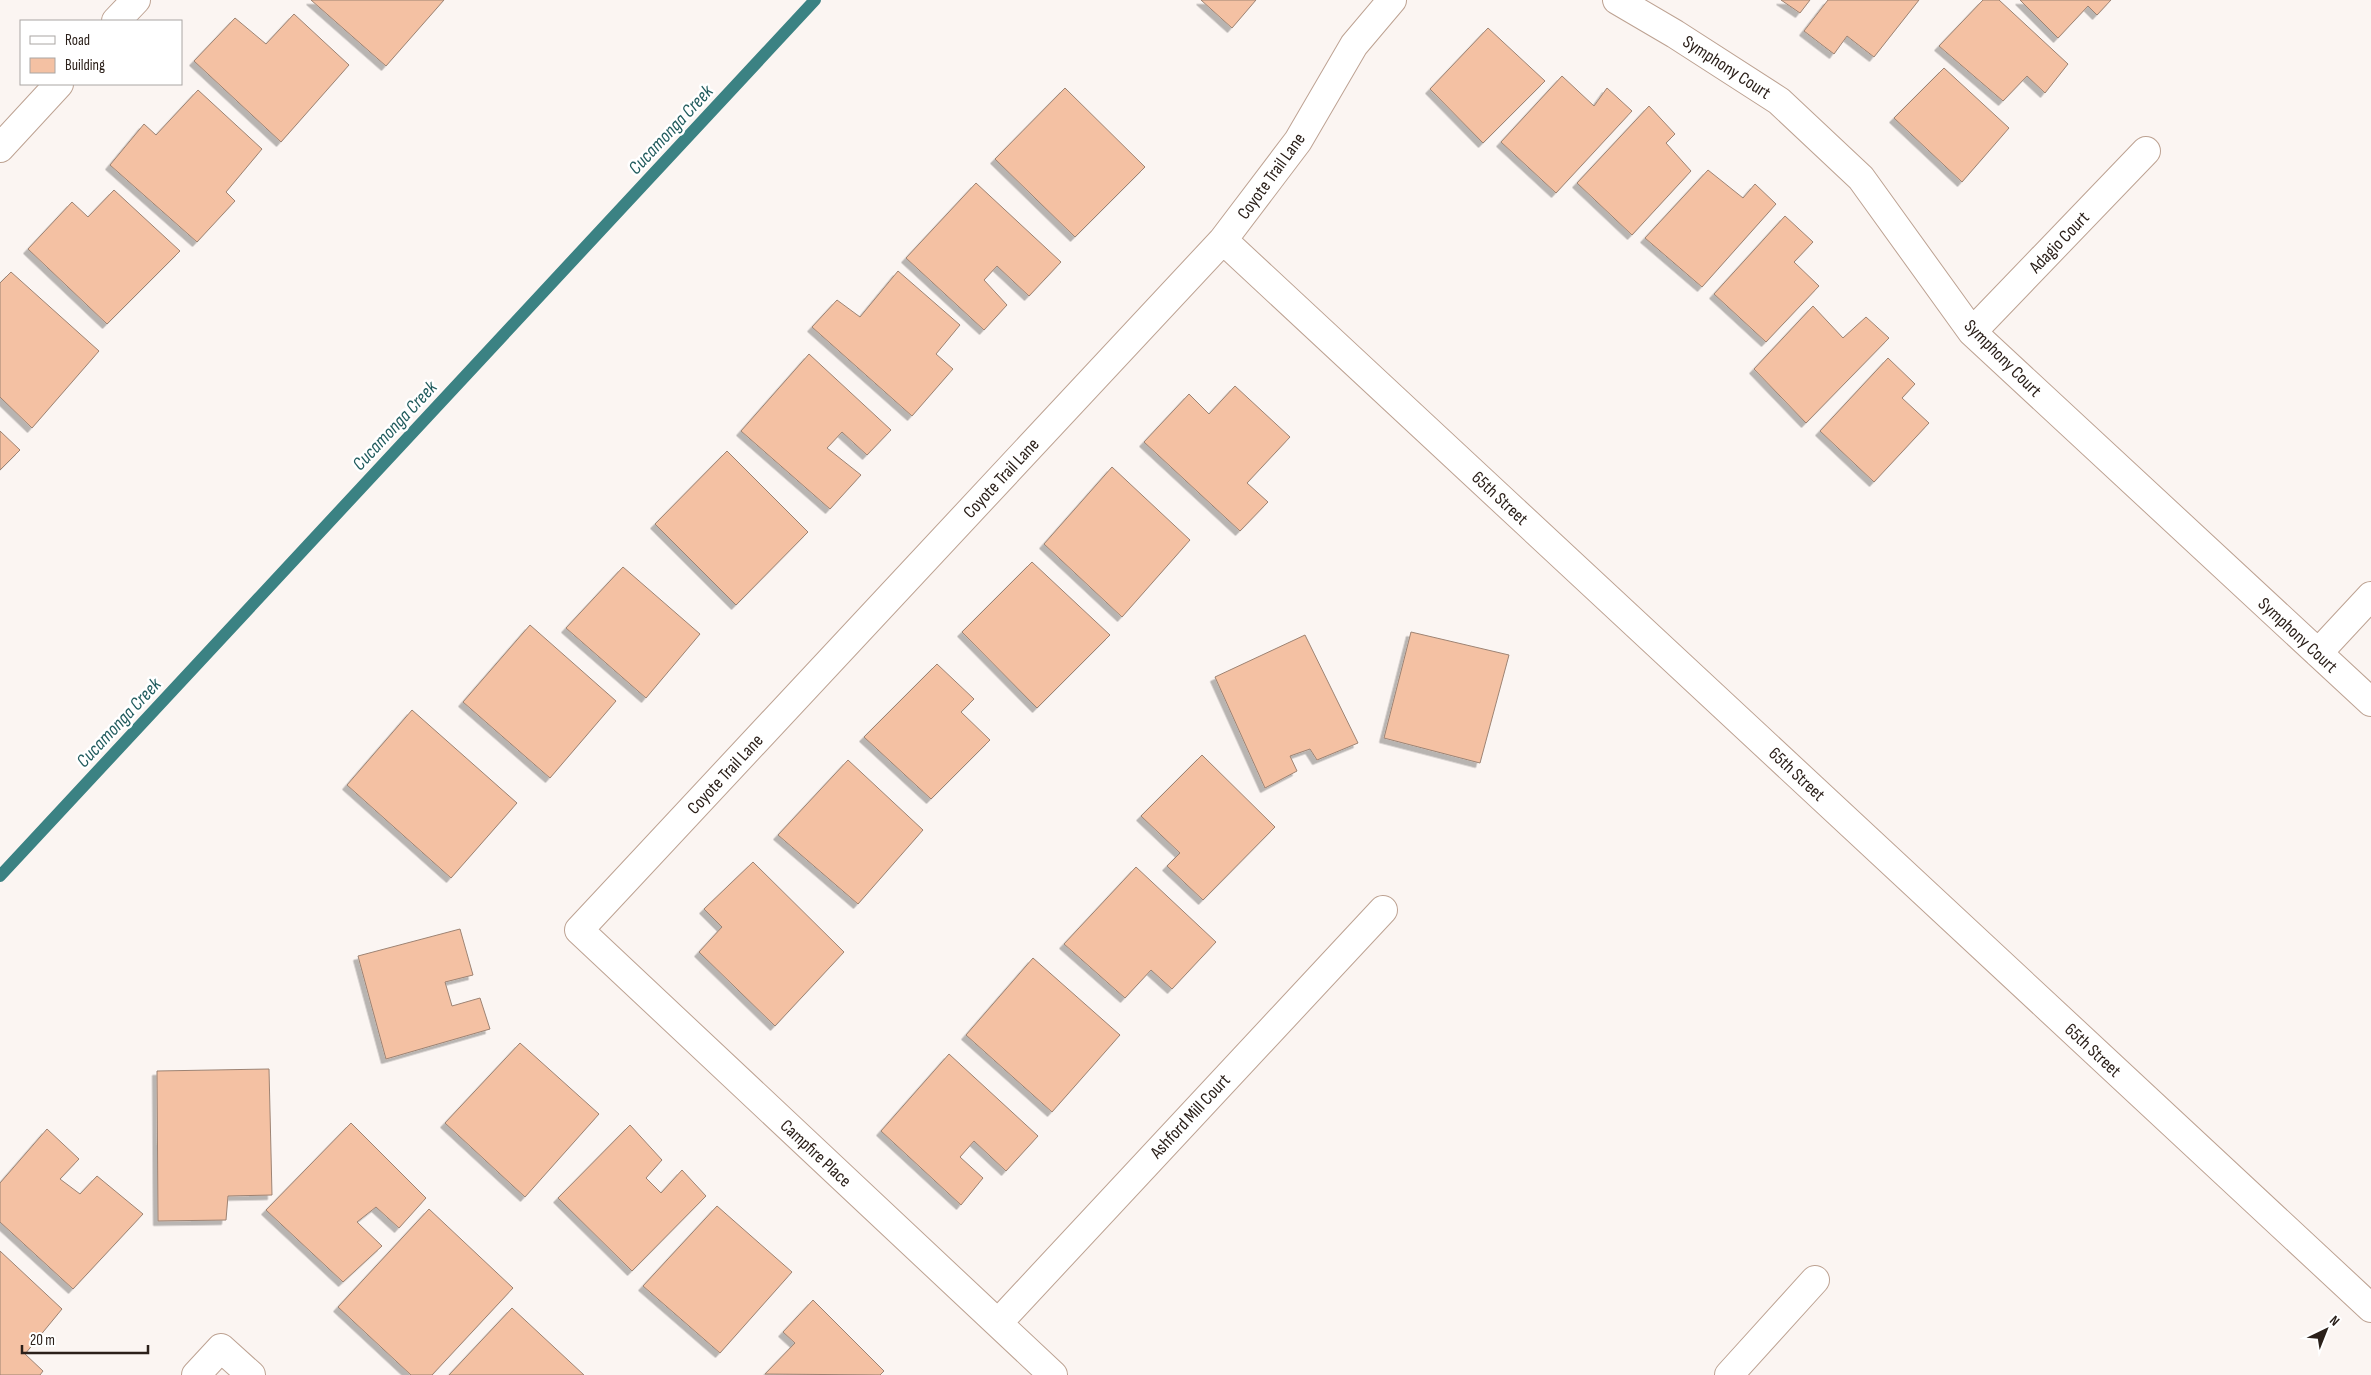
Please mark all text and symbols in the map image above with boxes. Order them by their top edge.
legend [20,20,182,85]
text: Road [65,31,90,50]
street label: Symphony Court [1679,31,1775,104]
text: Building [65,56,105,75]
water label: Cucamonga Creek [624,80,719,180]
street label: Coyote Trail Lane [1233,129,1310,224]
street label: Adagio Court [2024,207,2094,278]
street label: Symphony Court [1960,315,2046,402]
water label: Cucamonga Creek [348,376,443,476]
street label: Coyote Trail Lane [959,434,1044,523]
street label: 65th Street [1467,467,1532,530]
street label: Symphony Court [2254,593,2342,678]
water label: Cucamonga Creek [72,673,167,773]
street label: Coyote Trail Lane [683,730,768,819]
street label: 65th Street [1764,743,1829,806]
street label: 65th Street [2060,1019,2125,1082]
street label: Ashford Mill Court [1145,1070,1235,1164]
street label: Campfire Place [776,1115,856,1192]
north arrow [2301,1305,2351,1355]
text: N [2326,1312,2343,1330]
scale bar [22,1322,149,1354]
text: 20 m [30,1331,55,1350]

